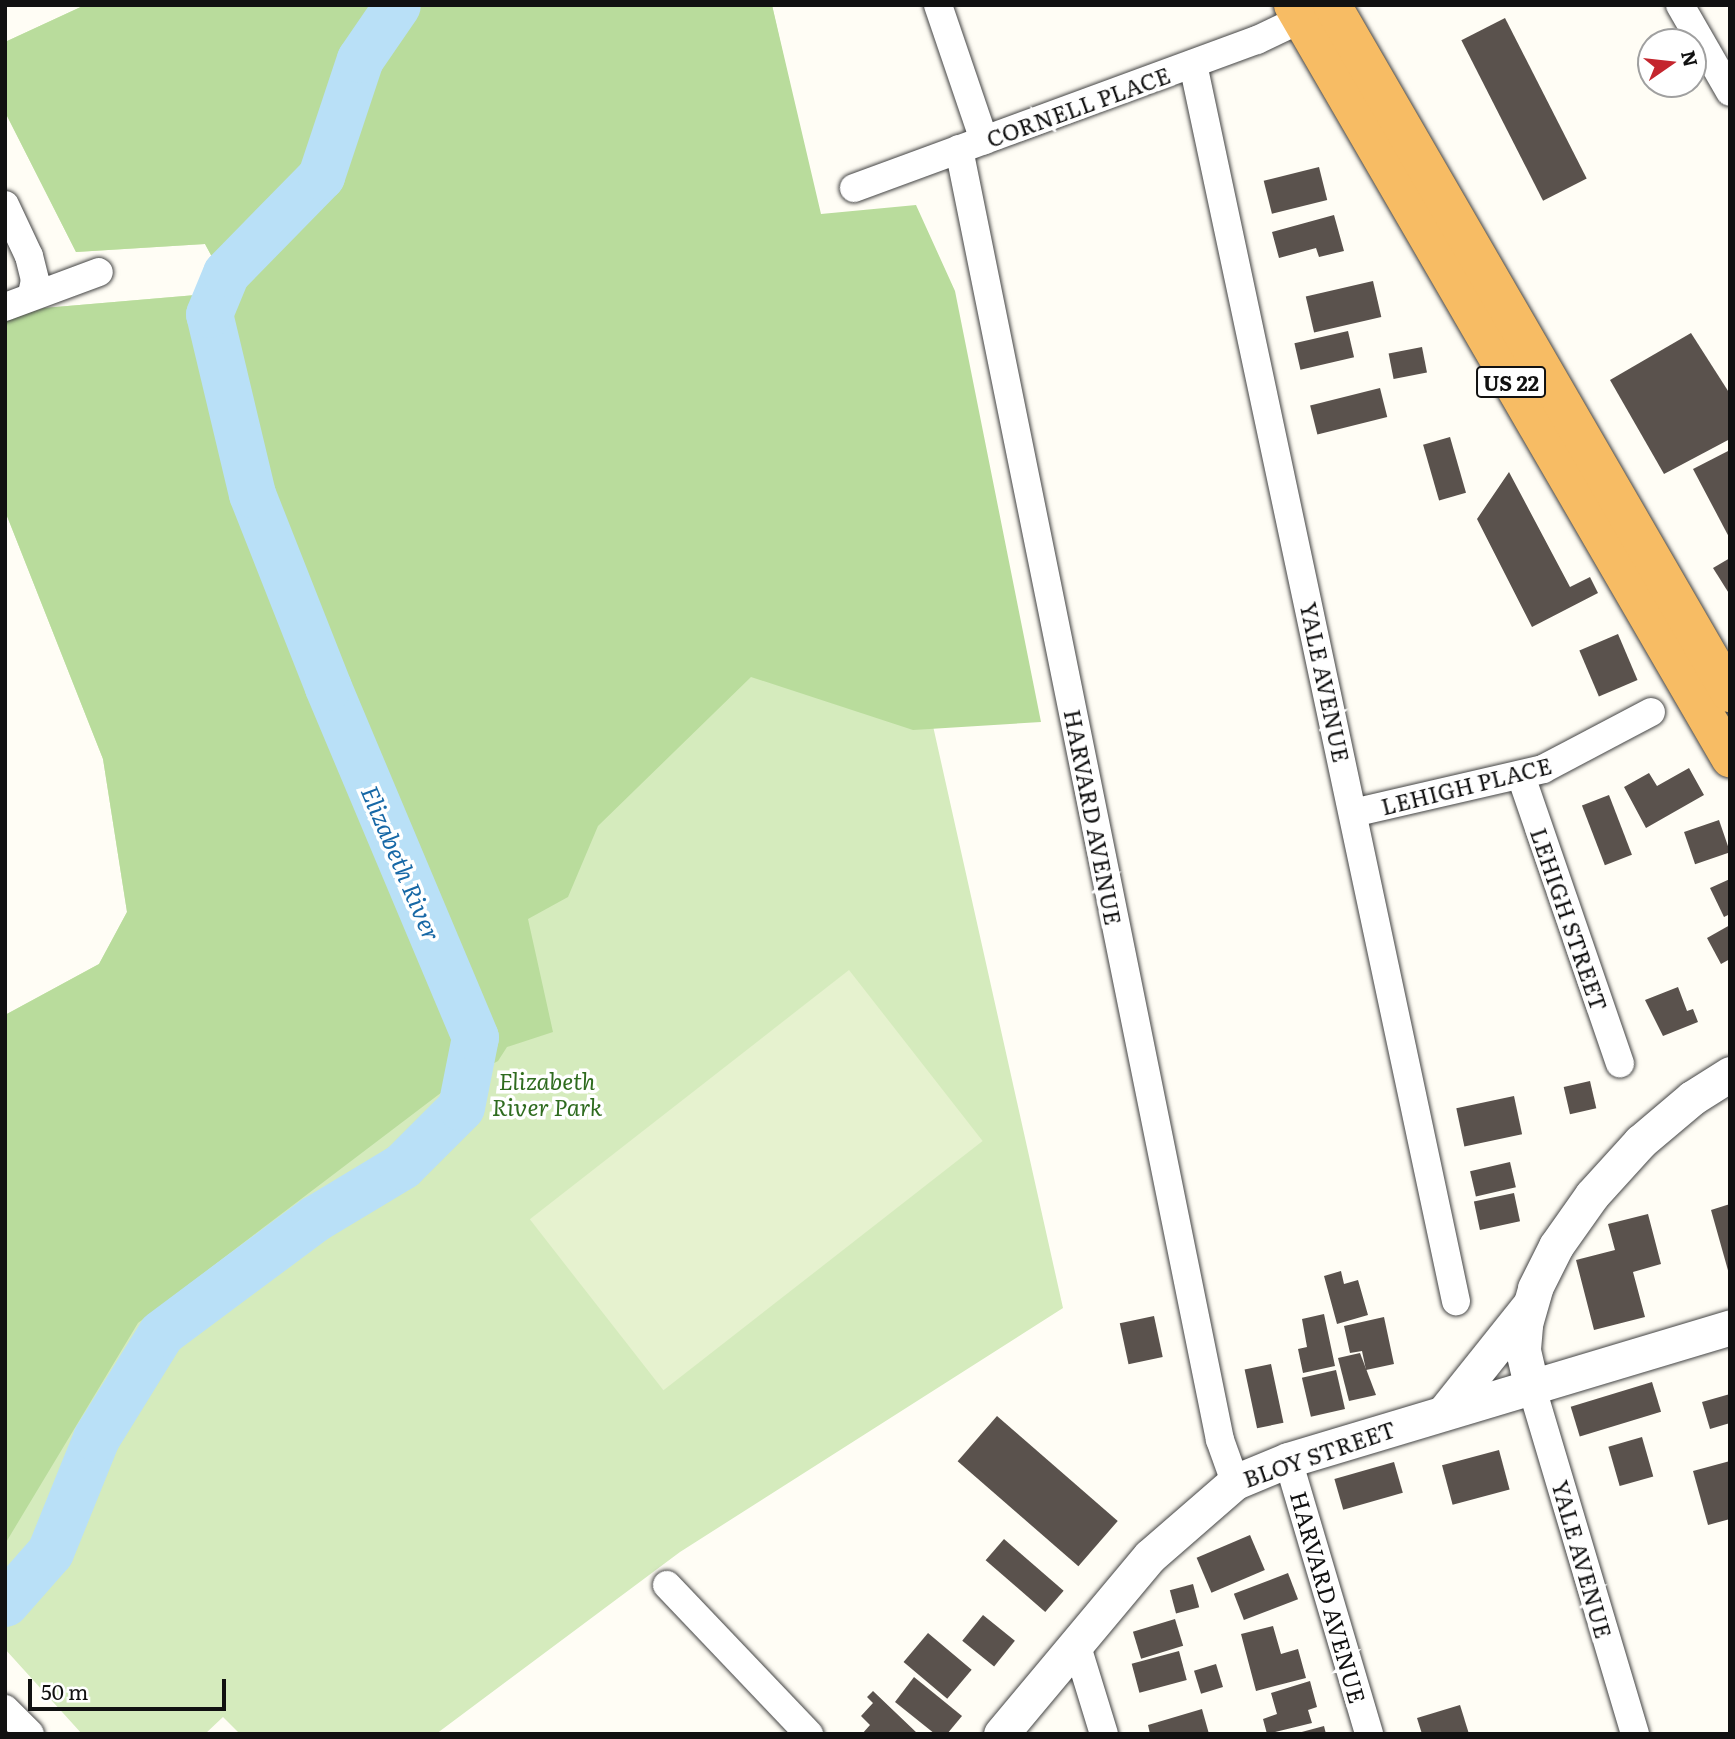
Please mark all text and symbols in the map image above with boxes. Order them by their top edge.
north arrow [1637,28,1707,98]
text: N [1675,47,1706,70]
street label: CORNELL PLACE [982,60,1174,152]
road number: US 22 [1476,364,1546,400]
street label: YALE AVENUE [1296,599,1356,765]
street label: HARVARD AVENUE [1060,707,1128,927]
street label: LEHIGH PLACE [1378,750,1554,820]
water label: Elizabeth River [356,781,448,945]
street label: LEHIGH STREET [1526,824,1614,1014]
park label: Elizabeth River Park [492,1066,602,1120]
street label: BLOY STREET [1239,1414,1399,1492]
street label: YALE AVENUE [1547,1477,1619,1641]
street label: HARVARD AVENUE [1286,1488,1372,1706]
scale bar [32,1666,229,1710]
text: 50 m [41,1675,88,1706]

